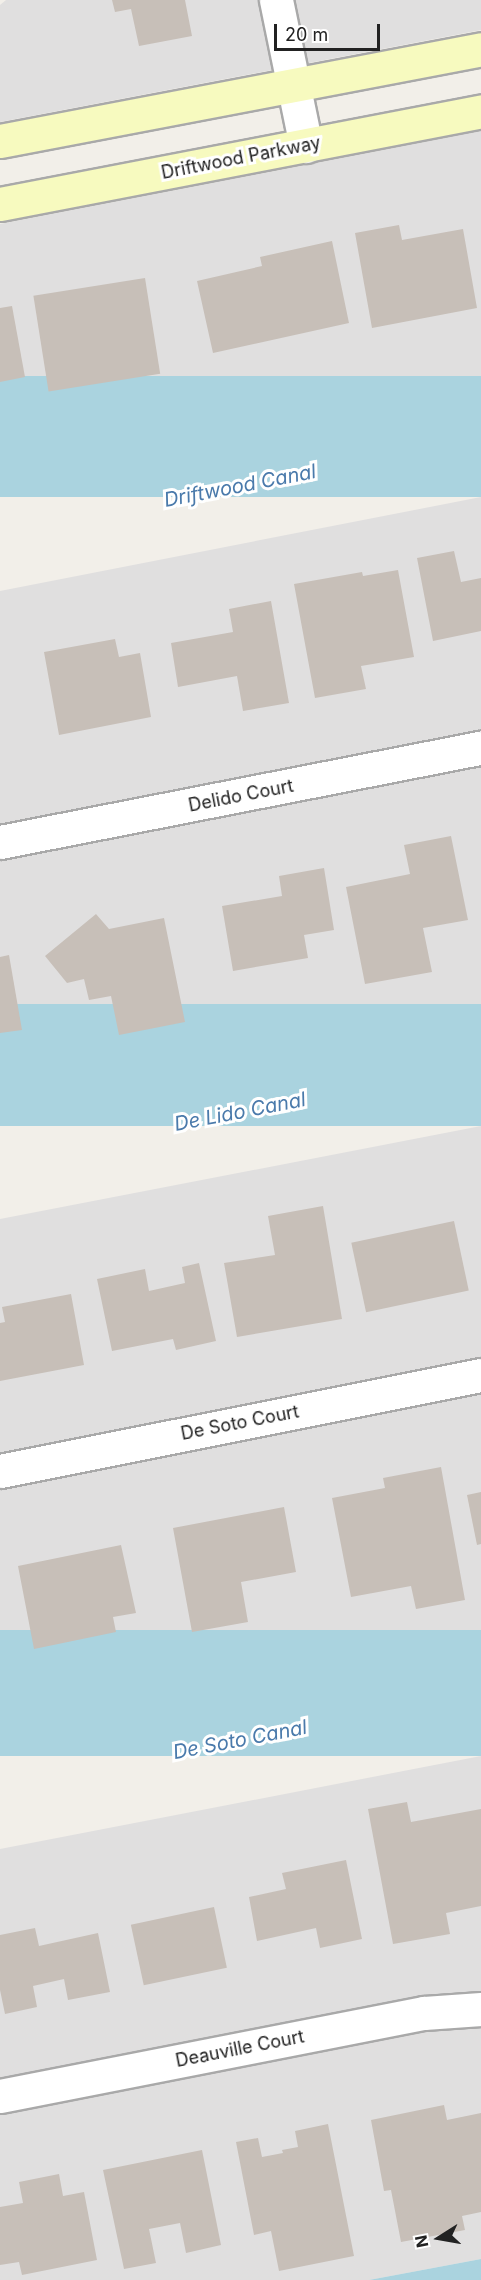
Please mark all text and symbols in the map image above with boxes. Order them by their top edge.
scale bar [277,12,384,50]
text: 20 m [285,24,328,45]
street label: Driftwood Parkway [159,132,323,184]
water label: Driftwood Canal [162,459,318,513]
street label: Delido Court [187,775,295,817]
water label: De Lido Canal [172,1087,308,1137]
street label: De Soto Court [179,1401,301,1445]
water label: De Soto Canal [171,1715,309,1765]
street label: Deauville Court [174,2026,306,2072]
north arrow [409,2208,469,2268]
text: N [410,2234,432,2249]

